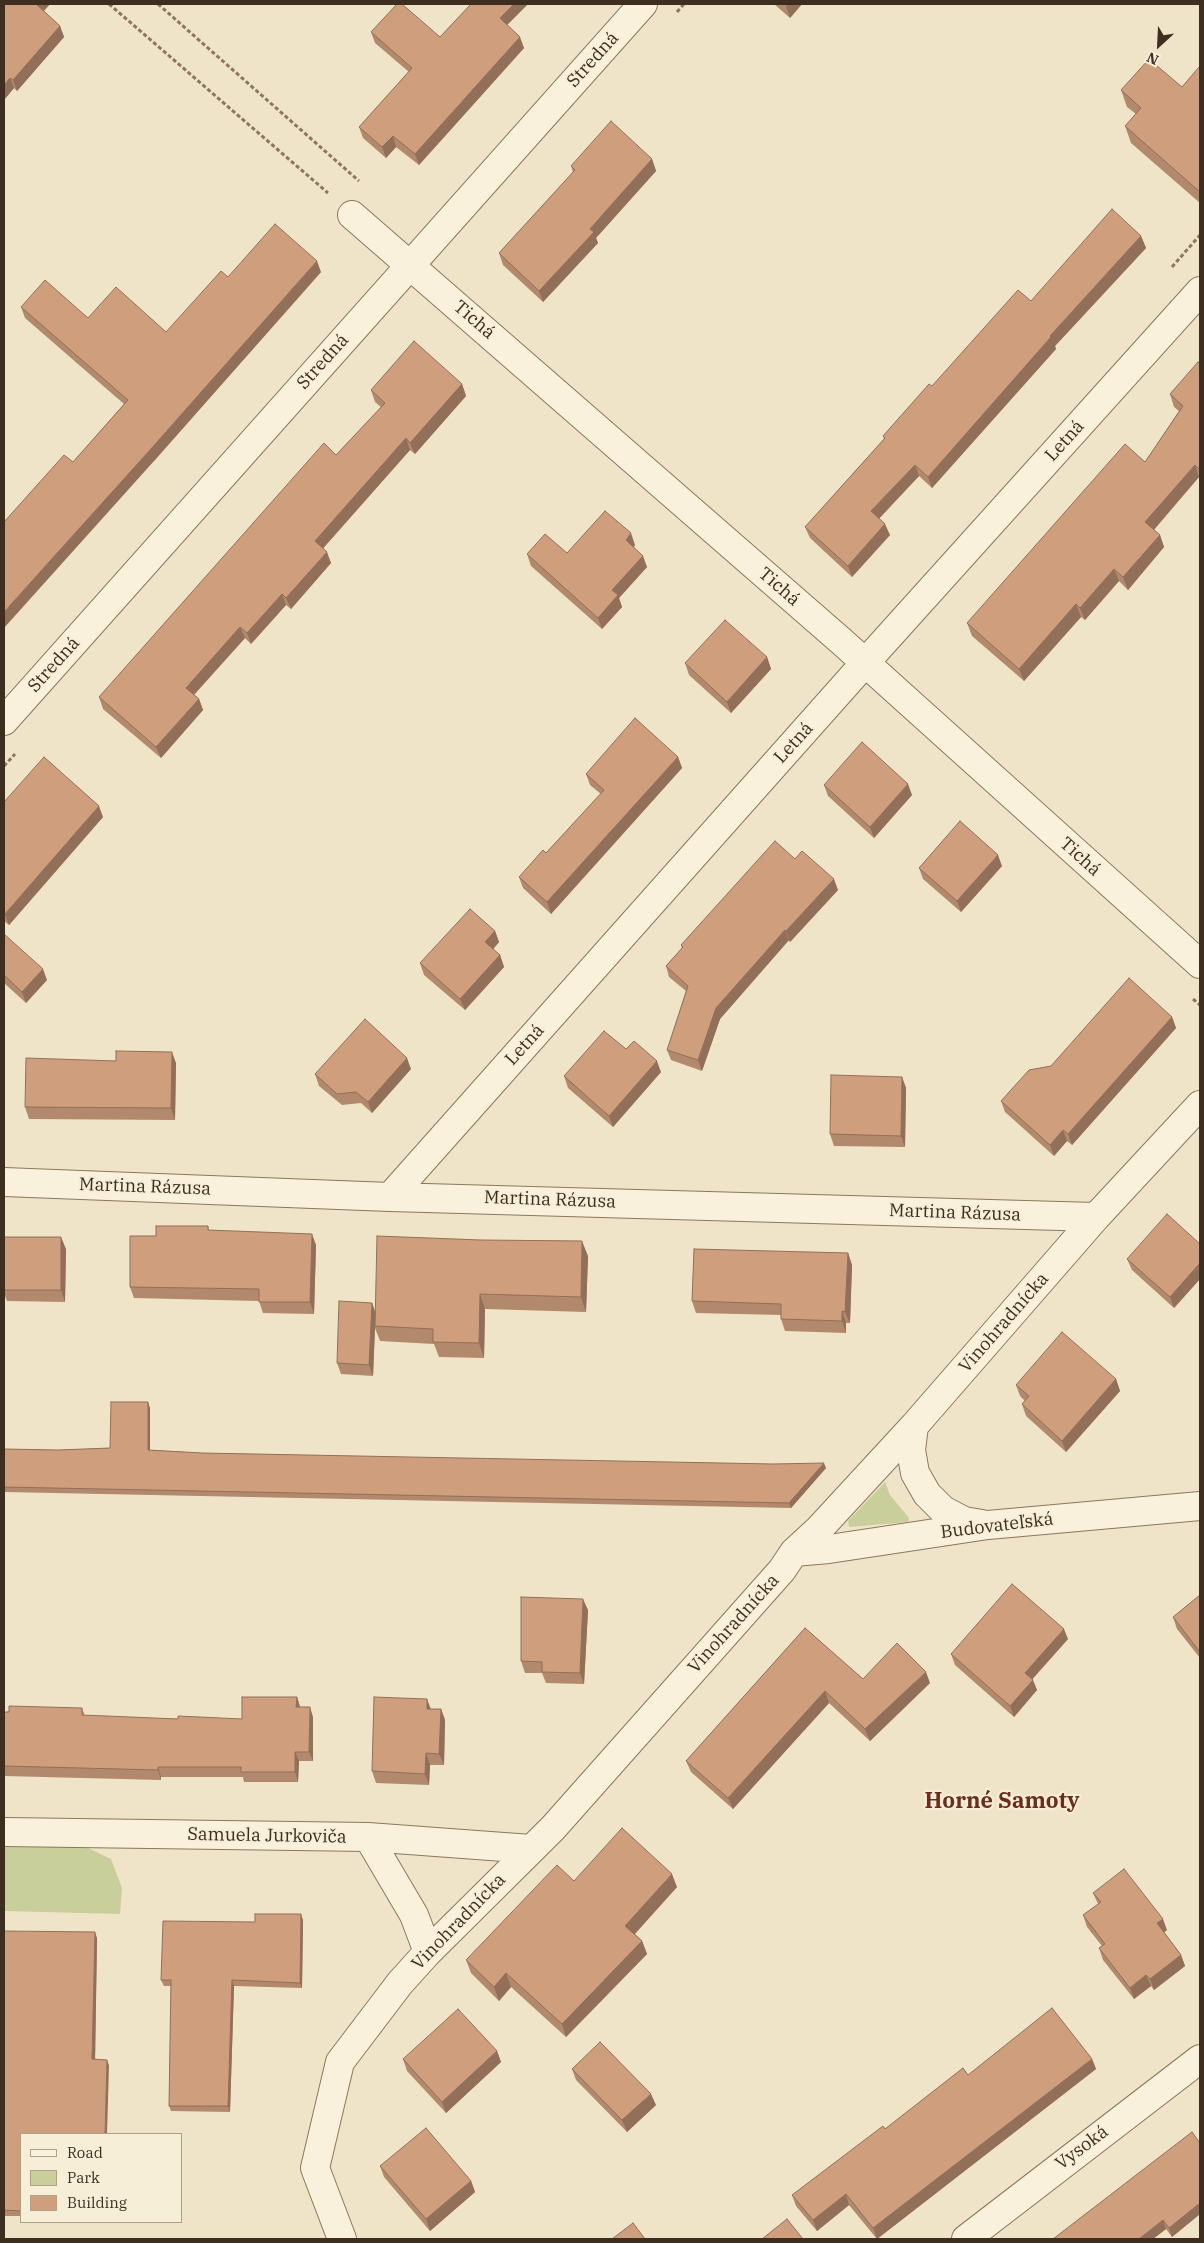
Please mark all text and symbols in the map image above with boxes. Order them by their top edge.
north arrow [1134,20,1184,70]
street label: Stredná [563,28,623,92]
text: N [1144,48,1161,69]
street label: Tichá [449,296,499,344]
street label: Stredná [293,330,353,394]
street label: Letná [1041,416,1089,466]
street label: Tichá [754,563,804,611]
street label: Stredná [24,633,84,697]
street label: Letná [770,718,818,768]
street label: Tichá [1055,833,1105,881]
street label: Letná [501,1020,549,1070]
street label: Martina Rázusa [79,1174,211,1200]
street label: Martina Rázusa [484,1187,616,1213]
street label: Martina Rázusa [889,1200,1021,1226]
street label: Vinohradnícka [955,1268,1053,1378]
street label: Budovateľská [939,1508,1055,1544]
street label: Vinohradnícka [684,1570,784,1678]
district label: Horné Samoty [924,1789,1080,1815]
street label: Samuela Jurkoviča [187,1824,347,1848]
street label: Vinohradnícka [408,1869,510,1975]
street label: Vysoká [1051,2121,1113,2175]
legend [20,2133,182,2223]
text: Road [67,2143,103,2162]
text: Park [67,2168,100,2187]
text: Building [67,2193,127,2212]

